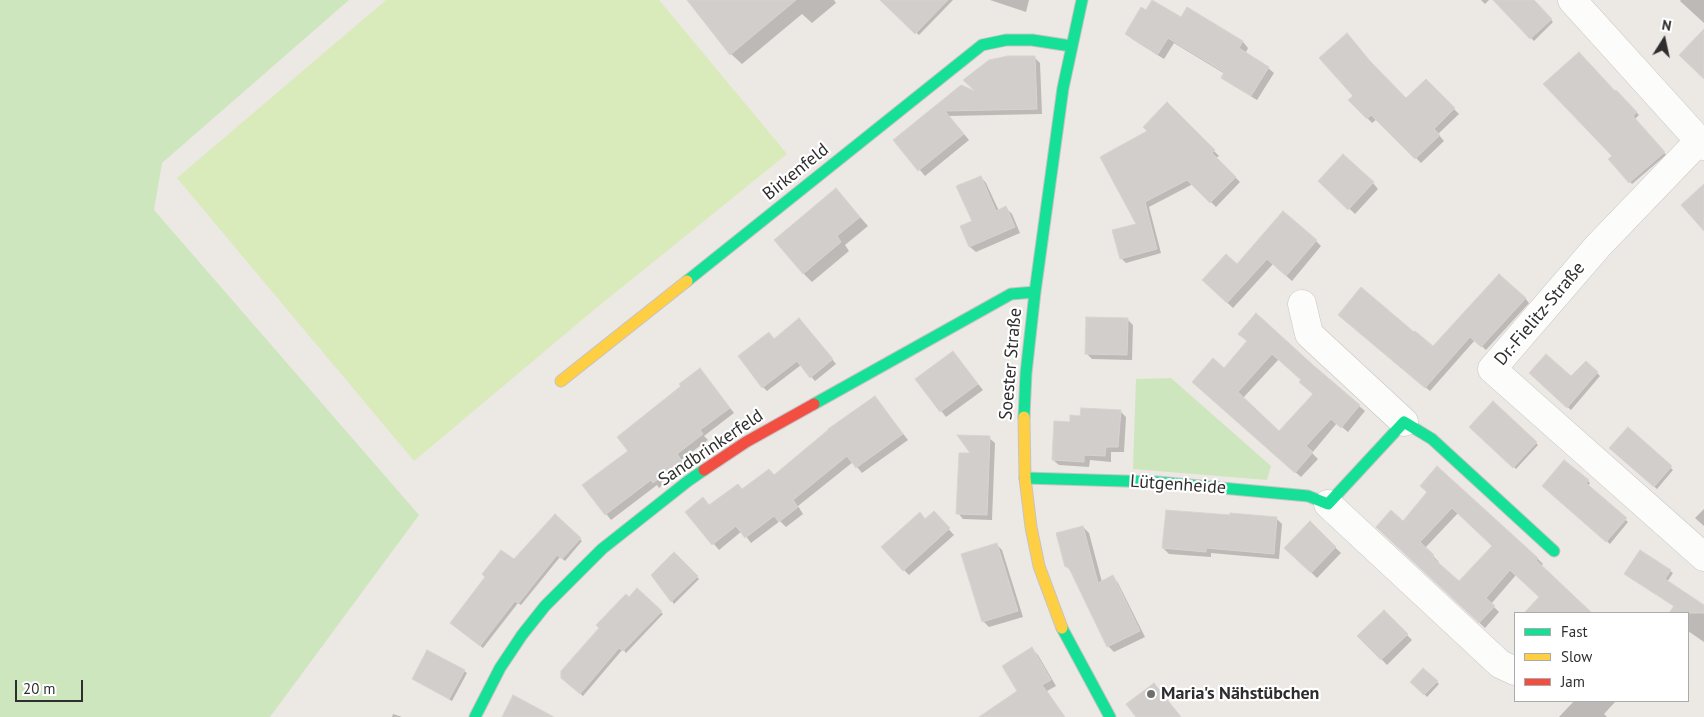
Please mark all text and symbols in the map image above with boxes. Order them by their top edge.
north arrow [1639,15,1689,65]
text: N [1661,16,1673,35]
street label: Birkenfeld [759,139,833,205]
street label: Dr.-Fielitz-Straße [1490,258,1590,370]
street label: Soester Straße [995,307,1027,421]
street label: Sandbrinkerfeld [654,405,768,491]
street label: Lütgenheide [1129,471,1227,499]
legend [1514,612,1689,702]
text: Fast [1561,622,1588,641]
text: Slow [1561,647,1592,666]
scale bar [18,670,85,702]
text: Jam [1561,672,1585,691]
text: 20 m [23,679,56,698]
place label: Maria's Nähstübchen [1161,683,1319,705]
marker: Maria's Nähstübchen [1145,688,1157,700]

